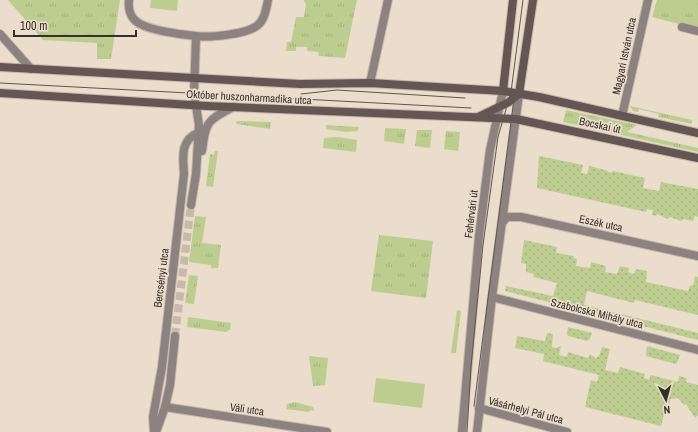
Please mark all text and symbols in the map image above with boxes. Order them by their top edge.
scale bar [14,12,136,38]
street label: Magyari István utca [609,16,639,96]
text: 100 m [20,18,47,34]
street label: Október huszonharmadika utca [186,87,312,107]
street label: Bocskai út [578,114,623,136]
street label: Fehérvári út [461,189,481,239]
street label: Eszék utca [578,212,624,234]
street label: Bercsényi utca [150,248,172,308]
street label: Szabolcska Mihály utca [549,295,645,331]
north arrow [646,380,686,420]
street label: Vásárhelyi Pál utca [487,393,565,427]
street label: Váli utca [229,400,265,418]
text: N [663,403,671,417]

